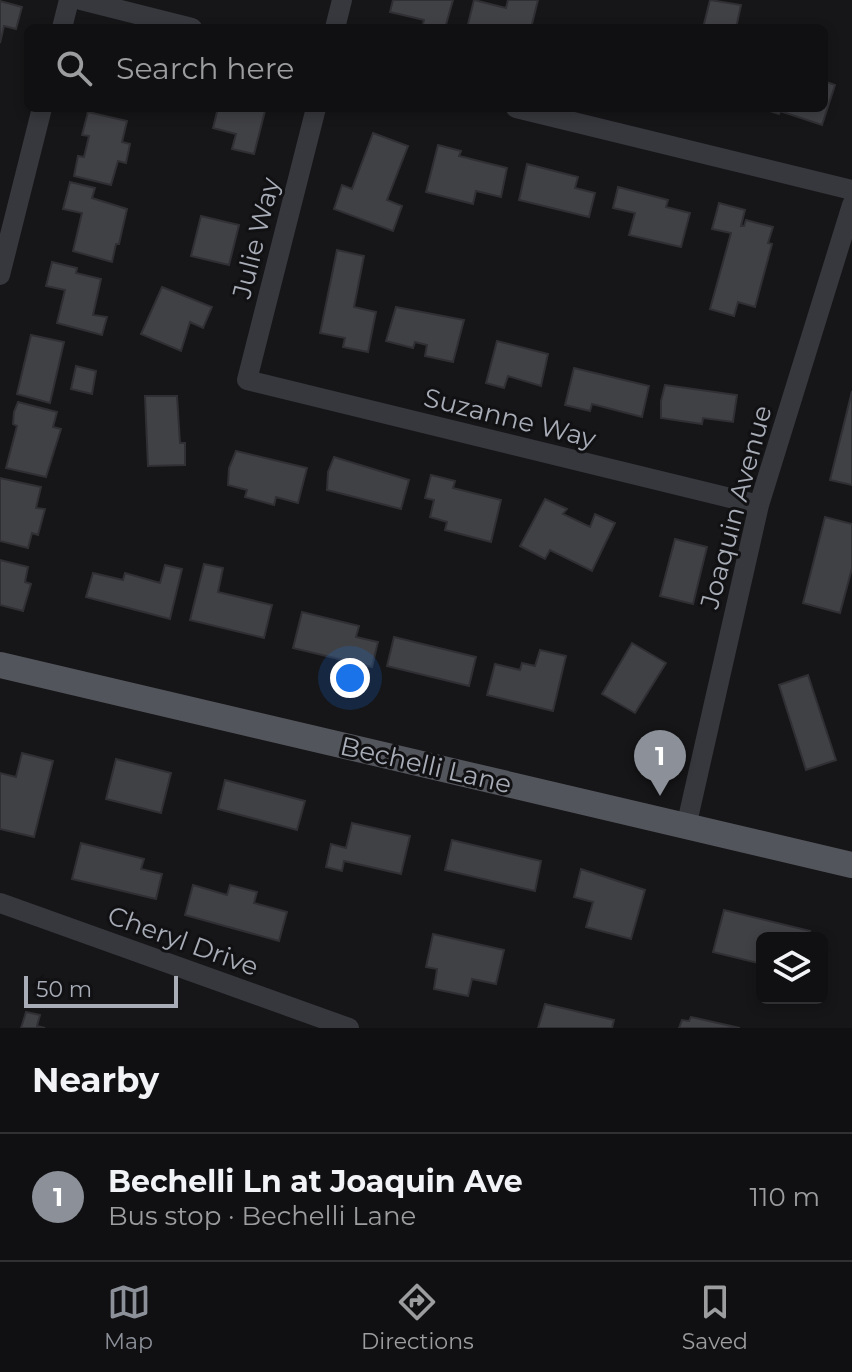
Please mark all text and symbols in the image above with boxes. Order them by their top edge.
search box [24,24,828,112]
icon: search [52,46,96,90]
text: Search here [116,50,294,87]
street label: Julie Way [225,173,287,303]
street label: Suzanne Way [421,381,600,455]
street label: Joaquin Avenue [693,402,779,613]
your location [330,658,370,698]
street label: Bechelli Lane [337,730,515,800]
pin: 1 [634,730,686,796]
street label: Cheryl Drive [103,899,263,983]
map controls [756,932,828,1004]
button: layers [756,932,828,1004]
scale bar [24,972,178,1008]
text: 50 m [36,976,92,1003]
text: Nearby [32,1059,159,1101]
text: Bechelli Ln at Joaquin Ave [108,1163,523,1200]
text: 1 [53,1181,63,1213]
text: 110 m [750,1181,820,1213]
text: Bus stop · Bechelli Lane [108,1200,416,1232]
tab: Map [104,1280,153,1355]
tab: Directions [361,1280,474,1355]
tab: Saved [682,1280,748,1355]

